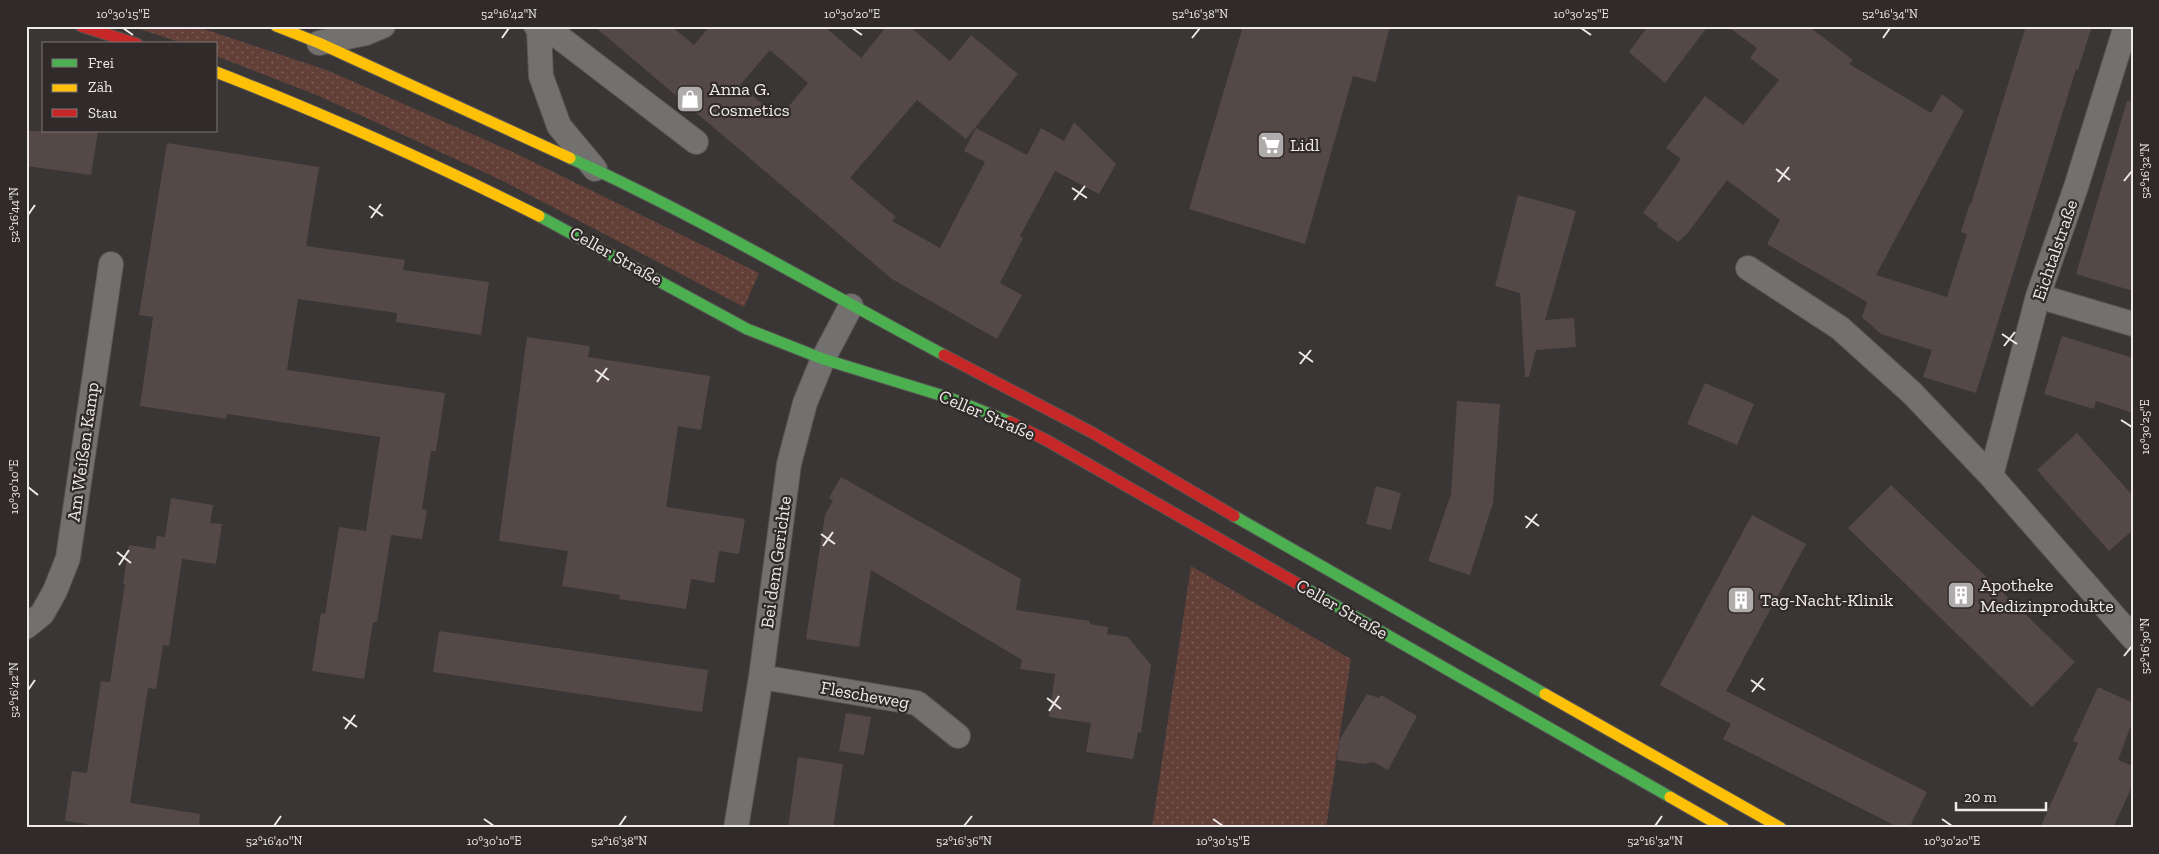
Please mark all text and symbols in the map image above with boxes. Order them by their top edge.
text: 10°30'15"E [96,7,150,21]
text: 52°16'42"N [481,7,537,21]
text: 10°30'20"E [824,7,880,21]
text: 52°16'38"N [1172,7,1228,21]
text: 10°30'25"E [1553,7,1609,21]
text: 52°16'34"N [1862,7,1918,21]
legend [42,42,218,132]
text: Frei [88,54,114,72]
text: Zäh [88,78,113,96]
place label: Anna G. Cosmetics [709,78,790,121]
shop icon: Anna G. Cosmetics [675,84,705,114]
text: Stau [88,104,118,122]
supermarket icon: Lidl [1256,130,1286,160]
place label: Lidl [1290,134,1320,156]
text: 52°16'32"N [2138,143,2152,199]
text: 52°16'44"N [7,187,21,243]
street label: Eichtalstraße [2027,197,2083,303]
street label: Celler Straße [566,222,666,290]
street label: Am Weißen Kamp [62,381,104,523]
street label: Celler Straße [936,385,1038,445]
text: 10°30'25"E [2138,399,2152,455]
text: 10°30'10"E [7,460,21,514]
street label: Bei dem Gerichte [756,494,796,630]
street label: Celler Straße [1292,574,1392,644]
place label: Apotheke Medizinprodukte [1980,574,2114,617]
building icon: Apotheke Medizinprodukte [1946,580,1976,610]
building icon: Tag-Nacht-Klinik [1726,585,1756,615]
place label: Tag-Nacht-Klinik [1760,589,1894,611]
text: 52°16'30"N [2138,618,2152,674]
text: 52°16'42"N [7,662,21,718]
street label: Flescheweg [819,676,911,714]
scale bar [1956,779,2046,811]
text: 20 m [1964,788,1997,806]
text: 52°16'40"N [246,834,302,848]
text: 10°30'10"E [467,834,521,848]
text: 52°16'38"N [591,834,647,848]
text: 52°16'36"N [936,834,992,848]
text: 10°30'15"E [1196,834,1250,848]
text: 52°16'32"N [1627,834,1683,848]
text: 10°30'20"E [1924,834,1980,848]

